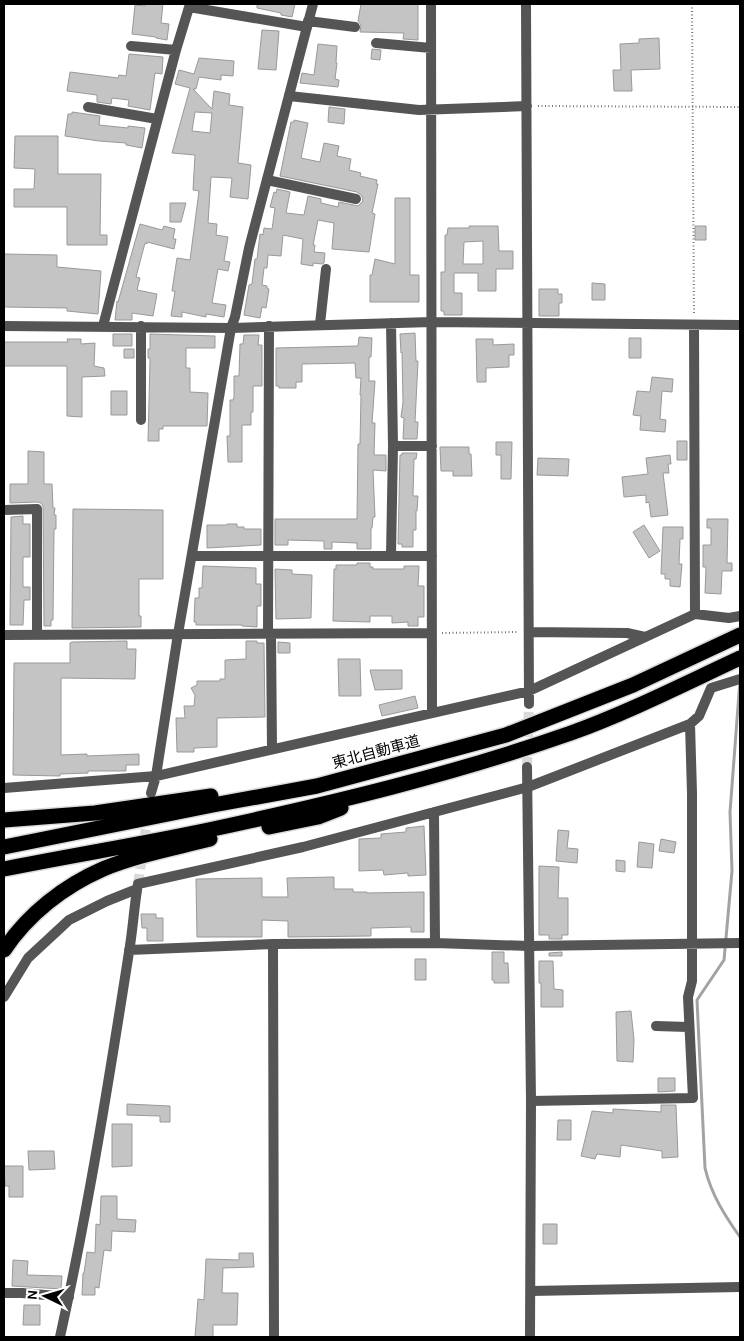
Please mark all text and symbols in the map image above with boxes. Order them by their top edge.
street label: 東北自動車道 [330,732,422,772]
north arrow [20,1271,70,1321]
text: N [24,1289,41,1301]

